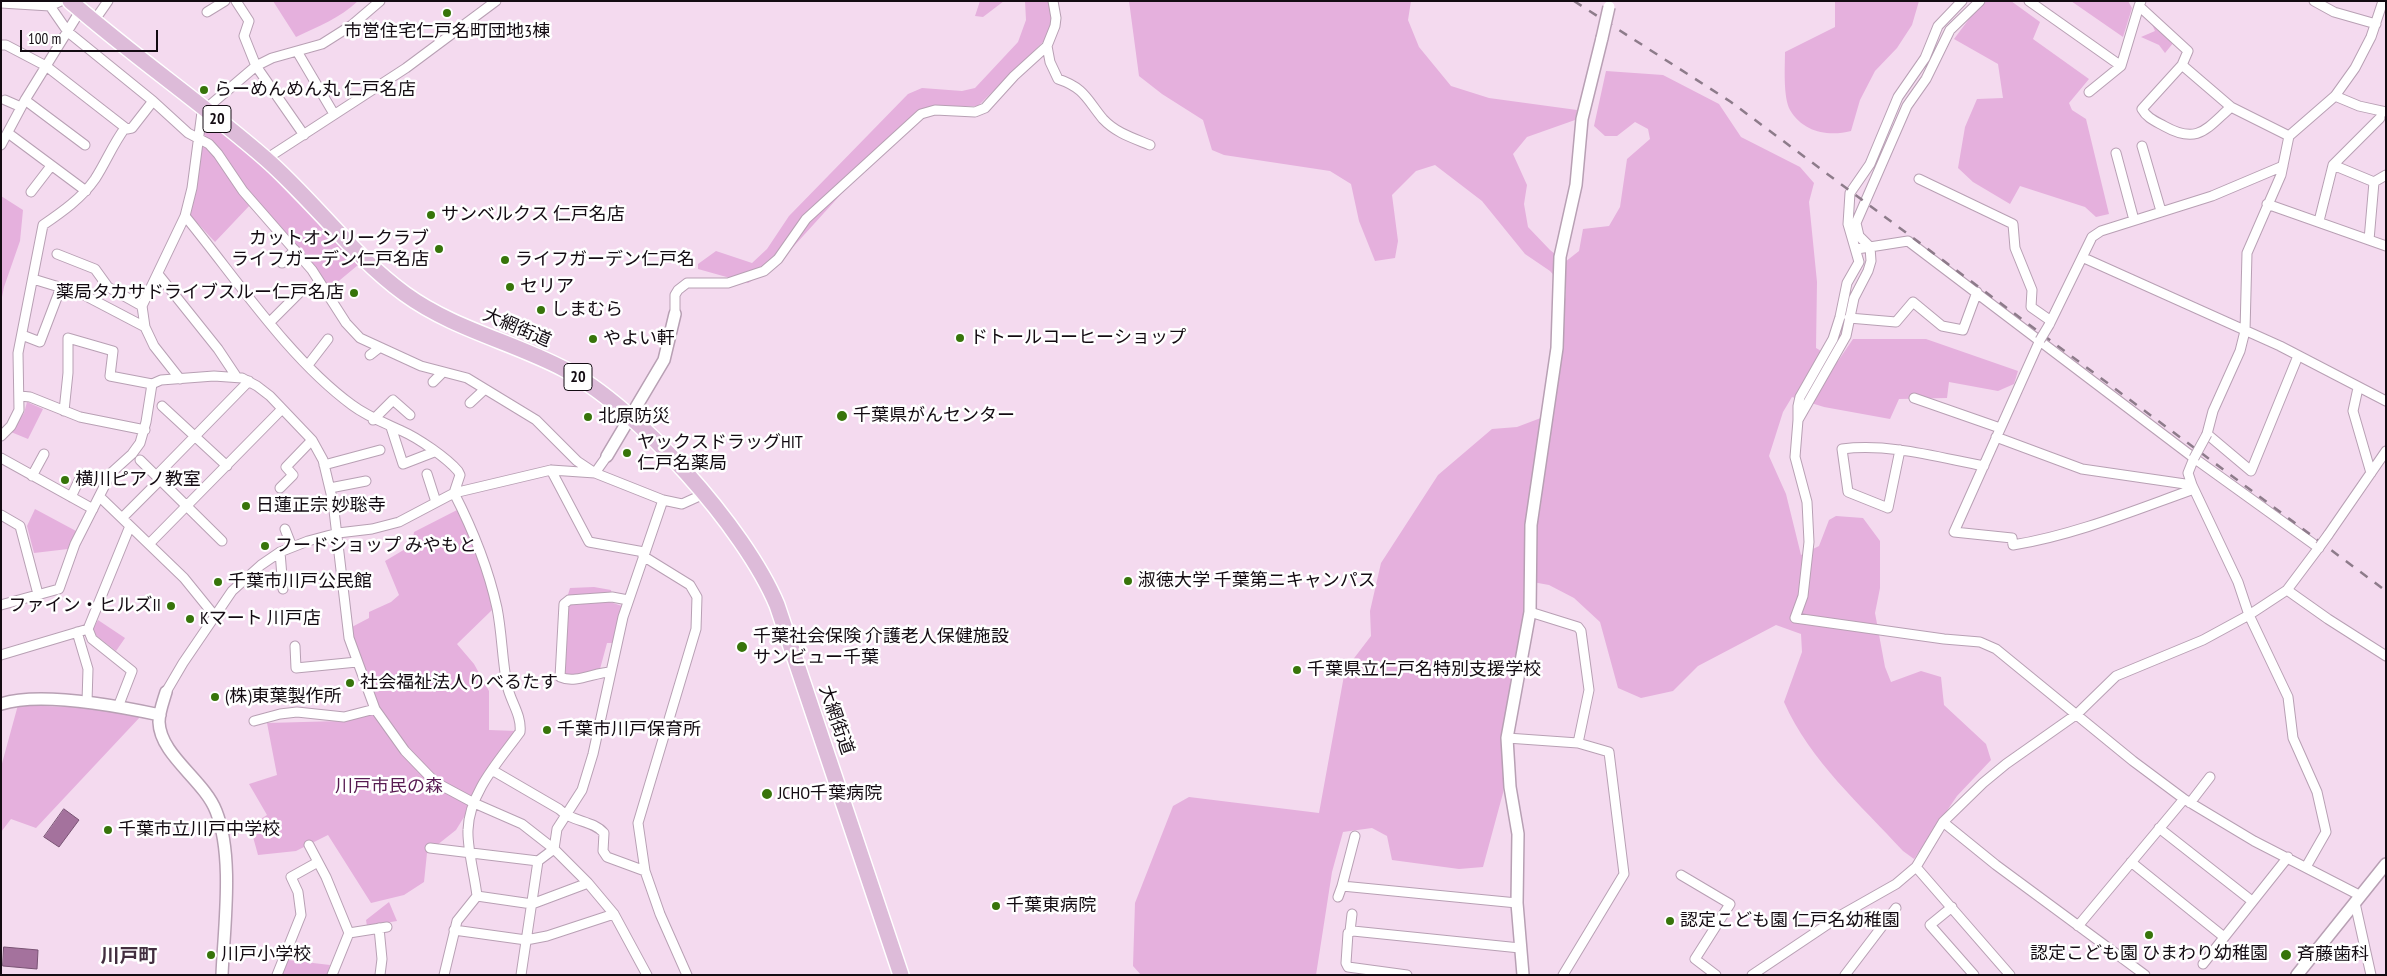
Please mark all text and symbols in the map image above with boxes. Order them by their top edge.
marker: 市営住宅仁戸名町団地3棟 [441,7,453,19]
scale bar [22,20,160,52]
place label: 市営住宅仁戸名町団地3棟 [344,21,550,43]
text: 100 m [28,29,61,48]
place label: らーめんめん丸 仁戸名店 [214,79,416,101]
marker: らーめんめん丸 仁戸名店 [198,84,210,96]
road number: 20 [203,106,231,132]
place label: サンベルクス 仁戸名店 [441,204,625,226]
marker: サンベルクス 仁戸名店 [425,209,437,221]
place label: カットオンリークラブ ライフガーデン仁戸名店 [231,228,429,270]
marker: カットオンリークラブ ライフガーデン仁戸名店 [433,243,445,255]
place label: ライフガーデン仁戸名 [515,249,695,271]
marker: ライフガーデン仁戸名 [499,254,511,266]
place label: セリア [520,276,574,298]
marker: セリア [504,281,516,293]
place label: 薬局タカサドライブスルー仁戸名店 [56,282,344,304]
marker: 薬局タカサドライブスルー仁戸名店 [348,287,360,299]
place label: しまむら [551,299,623,321]
street label: 大網街道 [480,304,554,352]
marker: しまむら [535,304,547,316]
place label: ドトールコーヒーショップ [970,327,1186,349]
place label: やよい軒 [603,328,675,350]
marker: ドトールコーヒーショップ [954,332,966,344]
marker: やよい軒 [587,333,599,345]
road number: 20 [564,364,592,391]
place label: 千葉県がんセンター [853,405,1015,427]
place label: 北原防災 [598,406,670,428]
marker: 千葉県がんセンター [835,409,849,423]
marker: 北原防災 [582,411,594,423]
place label: ヤックスドラッグHIT 仁戸名薬局 [637,432,803,474]
marker: ヤックスドラッグHIT 仁戸名薬局 [621,447,633,459]
place label: 横川ピアノ教室 [75,469,201,491]
marker: 横川ピアノ教室 [59,474,71,486]
place label: 日蓮正宗 妙聡寺 [256,495,386,517]
marker: 日蓮正宗 妙聡寺 [240,500,252,512]
place label: フードショップ みやもと [275,535,477,557]
marker: フードショップ みやもと [259,540,271,552]
place label: 淑徳大学 千葉第ニキャンパス [1138,570,1376,592]
place label: 千葉市川戸公民館 [228,571,372,593]
marker: 淑徳大学 千葉第ニキャンパス [1122,575,1134,587]
marker: 千葉市川戸公民館 [212,576,224,588]
place label: ファイン・ヒルズII [9,595,161,617]
marker: ファイン・ヒルズII [165,600,177,612]
place label: Kマート 川戸店 [200,608,321,630]
marker: Kマート 川戸店 [184,613,196,625]
place label: 千葉社会保険 介護老人保健施設 サンビュー千葉 [753,626,1009,669]
marker: 千葉社会保険 介護老人保健施設 サンビュー千葉 [735,640,749,654]
place label: 千葉県立仁戸名特別支援学校 [1307,659,1541,681]
marker: 千葉県立仁戸名特別支援学校 [1291,664,1303,676]
place label: 社会福祉法人りべるたす [360,672,558,694]
marker: 社会福祉法人りべるたす [344,677,356,689]
street label: 大網街道 [814,682,858,758]
place label: (株)東葉製作所 [225,686,341,708]
marker: (株)東葉製作所 [209,691,221,703]
place label: 千葉市川戸保育所 [557,719,701,741]
marker: 千葉市川戸保育所 [541,724,553,736]
park label: 川戸市民の森 [335,776,443,798]
place label: JCHO千葉病院 [778,783,882,805]
marker: JCHO千葉病院 [760,787,774,801]
place label: 千葉市立川戸中学校 [118,819,280,841]
marker: 千葉市立川戸中学校 [102,824,114,836]
place label: 千葉東病院 [1006,895,1096,917]
marker: 千葉東病院 [990,900,1002,912]
place label: 認定こども園 仁戸名幼稚園 [1680,910,1900,932]
marker: 認定こども園 仁戸名幼稚園 [1664,915,1676,927]
marker: 認定こども園 ひまわり幼稚園 [2143,929,2155,941]
place label: 認定こども園 ひまわり幼稚園 [2030,943,2268,965]
place label: 川戸小学校 [221,944,311,966]
place label: 斉藤歯科 [2297,944,2369,966]
district label: 川戸町 [101,946,157,968]
marker: 斉藤歯科 [2279,948,2293,962]
marker: 川戸小学校 [205,949,217,961]

